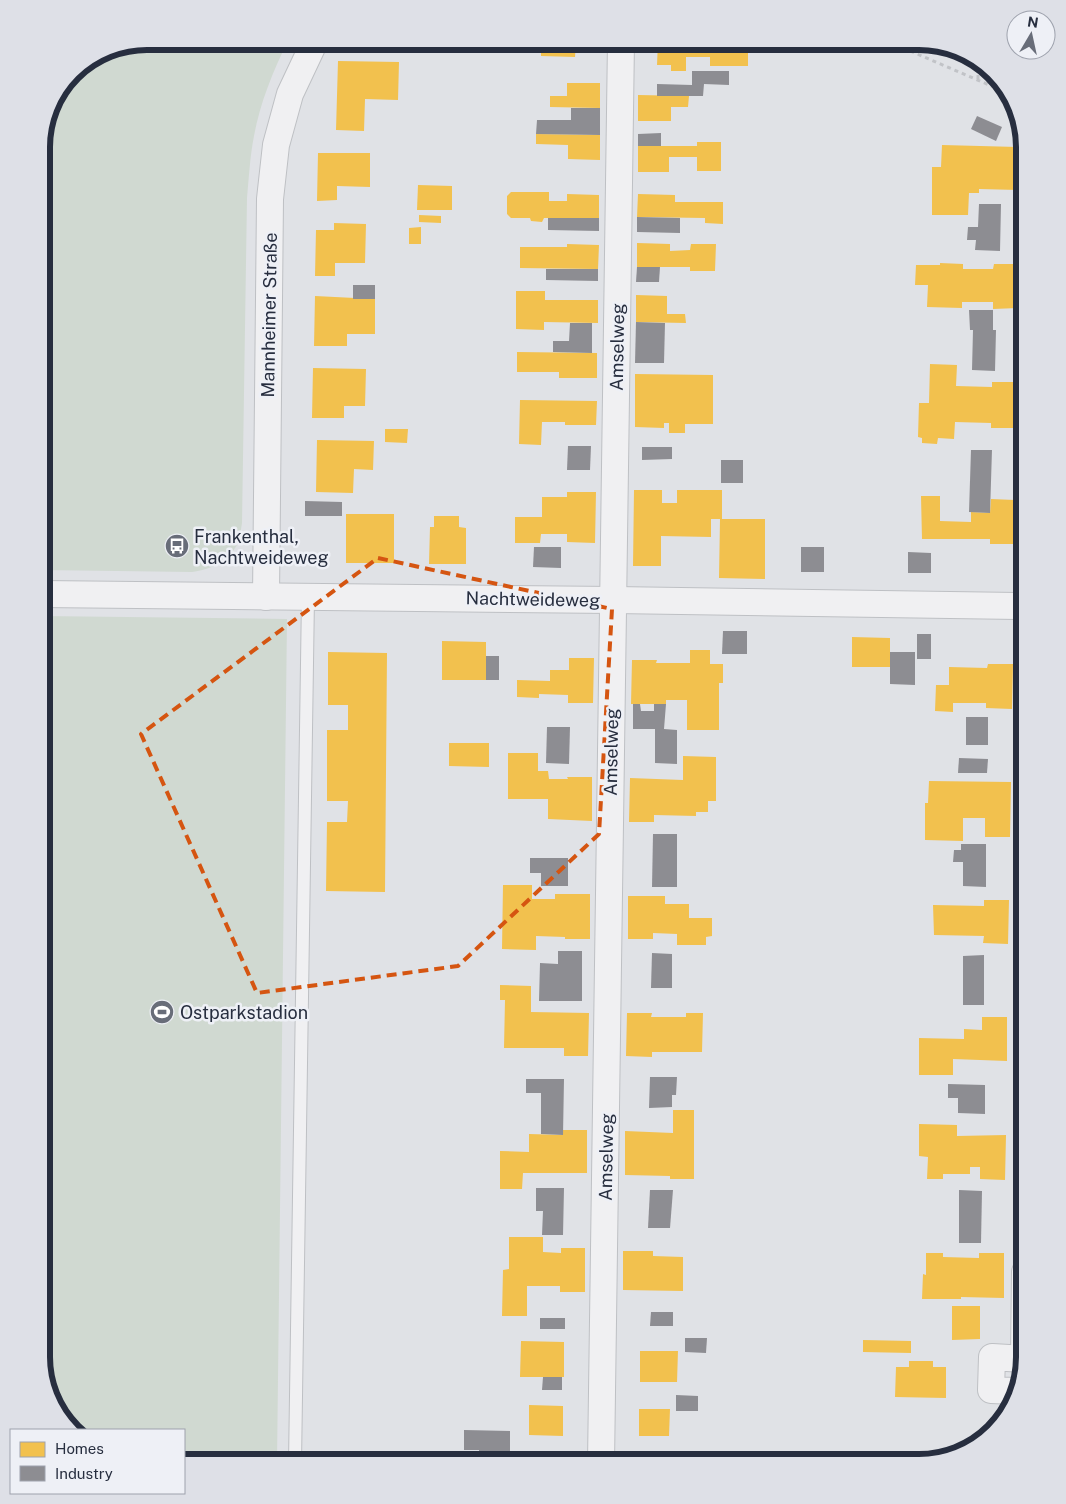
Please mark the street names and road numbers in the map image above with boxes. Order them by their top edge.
street label: Mannheimer Straße [257,232,281,398]
street label: Amselweg [606,303,628,391]
street label: Nachtweideweg [466,587,600,611]
street label: Amselweg [600,708,622,796]
street label: Amselweg [595,1113,617,1201]

